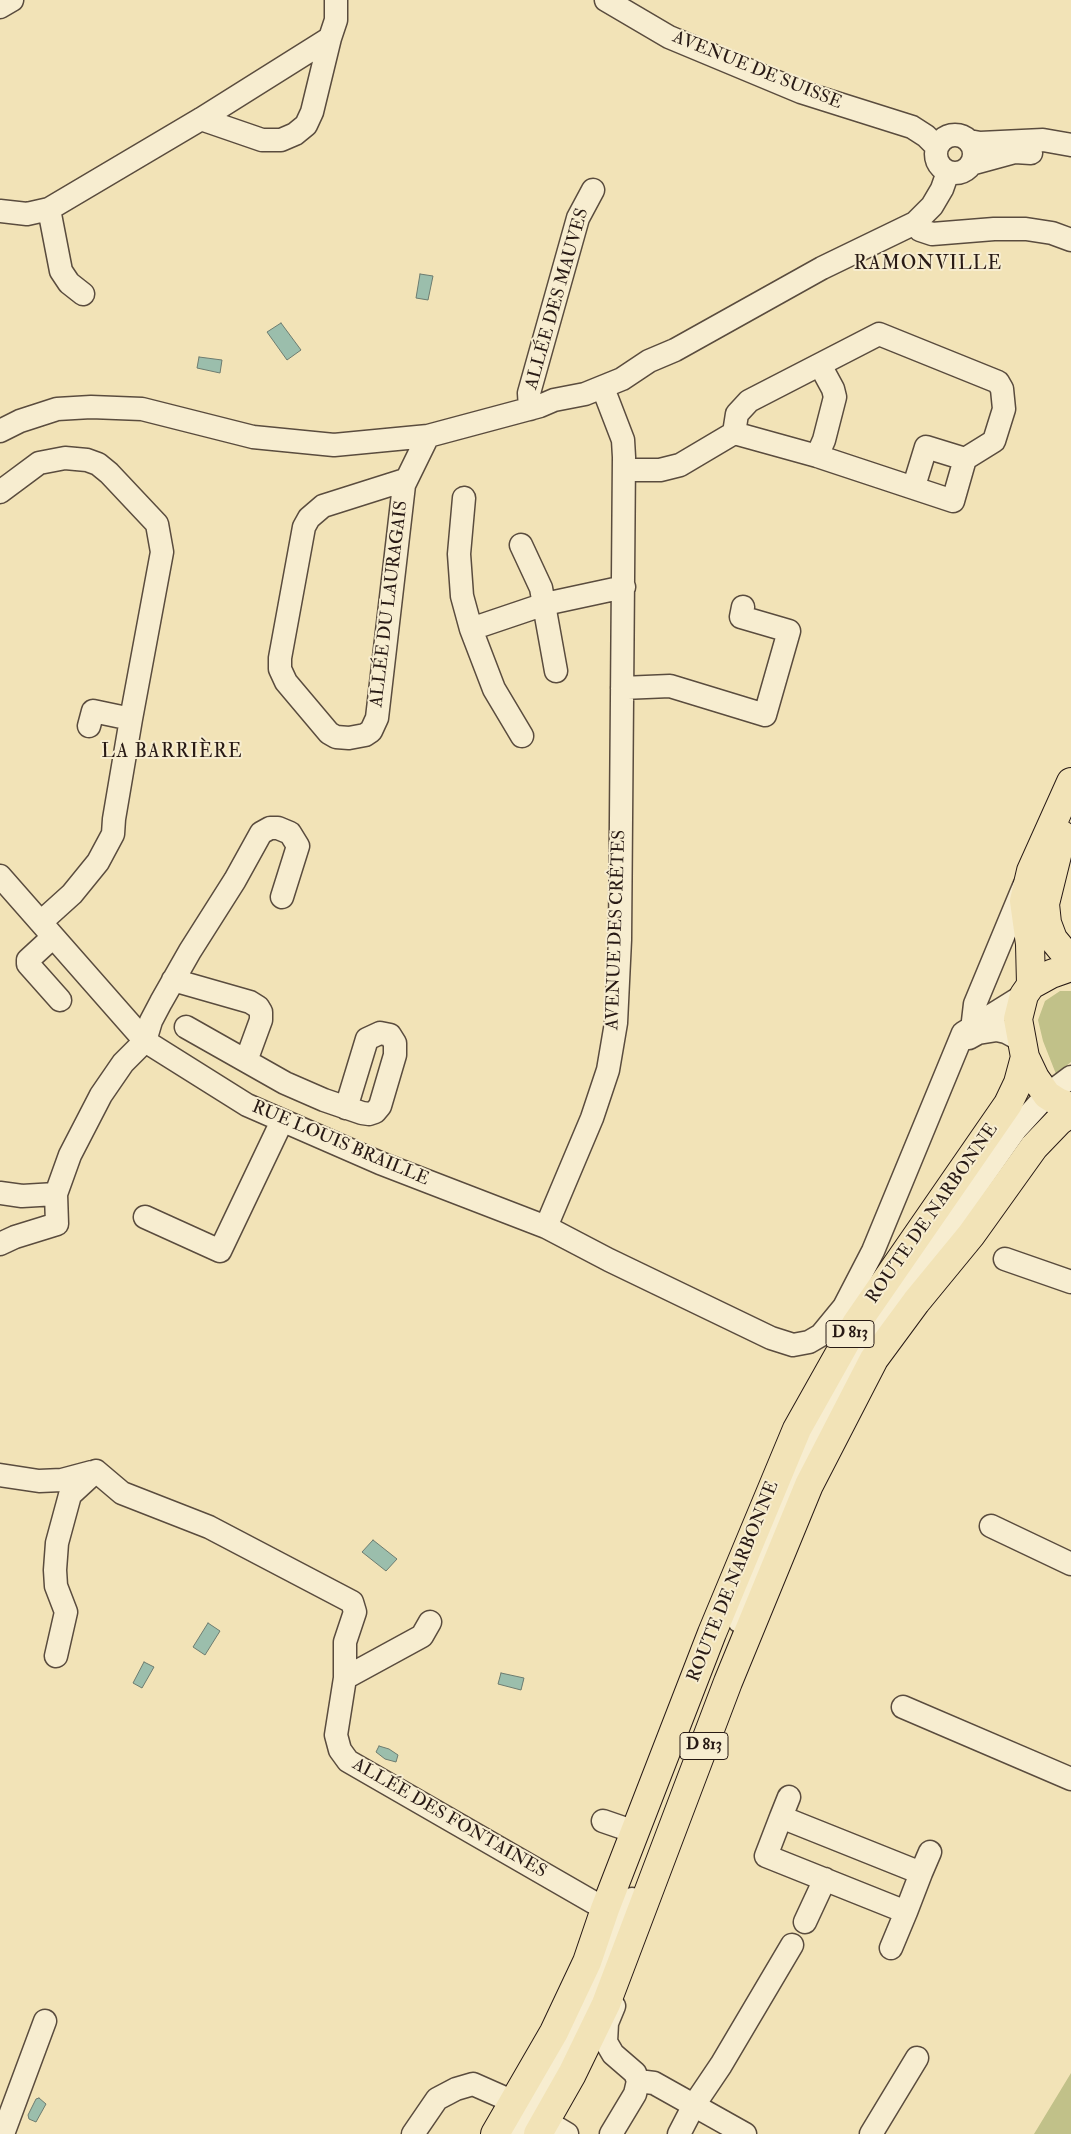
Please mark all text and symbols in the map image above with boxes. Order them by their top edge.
street label: AVENUE DE SUISSE [669,27,845,115]
street label: ALLÉE DES MAUVES [522,206,594,392]
district label: RAMONVILLE [853,254,1003,276]
street label: ALLÉE DU LAURAGAIS [367,499,413,709]
district label: LA BARRIÈRE [100,742,244,764]
street label: AVENUE DES CRÊTES [603,829,631,1031]
street label: RUE LOUIS BRAILLE [248,1097,432,1191]
street label: ROUTE DE NARBONNE [863,1120,1003,1308]
road number: D 813 [826,1320,874,1348]
street label: ROUTE DE NARBONNE [684,1478,784,1686]
road number: D 813 [680,1732,728,1760]
street label: ALLÉE DES FONTAINES [348,1754,550,1884]

